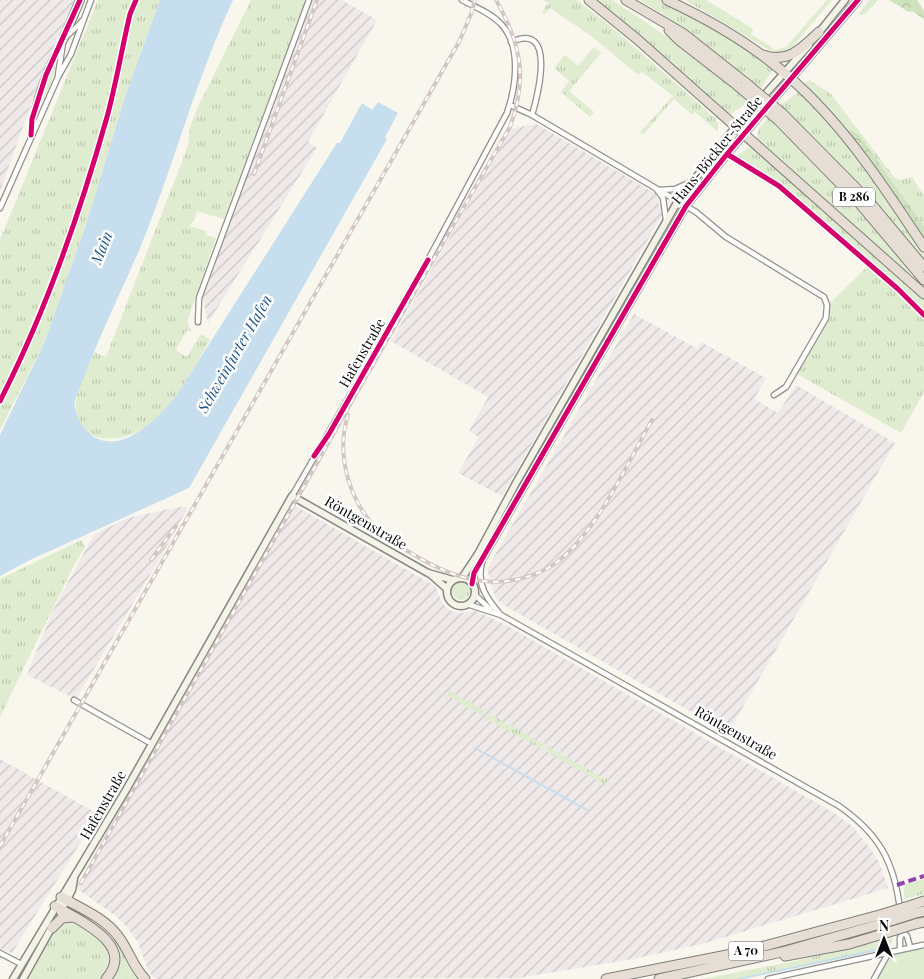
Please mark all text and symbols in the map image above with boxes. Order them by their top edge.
street label: Hans-Böckler-Straße [667,92,766,208]
road number: B 286 [833,188,875,206]
water label: Main [85,228,117,268]
water label: Schweinfurter Hafen [192,291,276,417]
street label: Hafenstraße [334,315,389,391]
street label: Röntgenstraße [322,491,411,554]
street label: Röntgenstraße [692,701,781,764]
street label: Hafenstraße [75,767,130,843]
north arrow [859,914,909,964]
text: N [879,916,889,935]
road number: A 70 [728,941,764,960]

